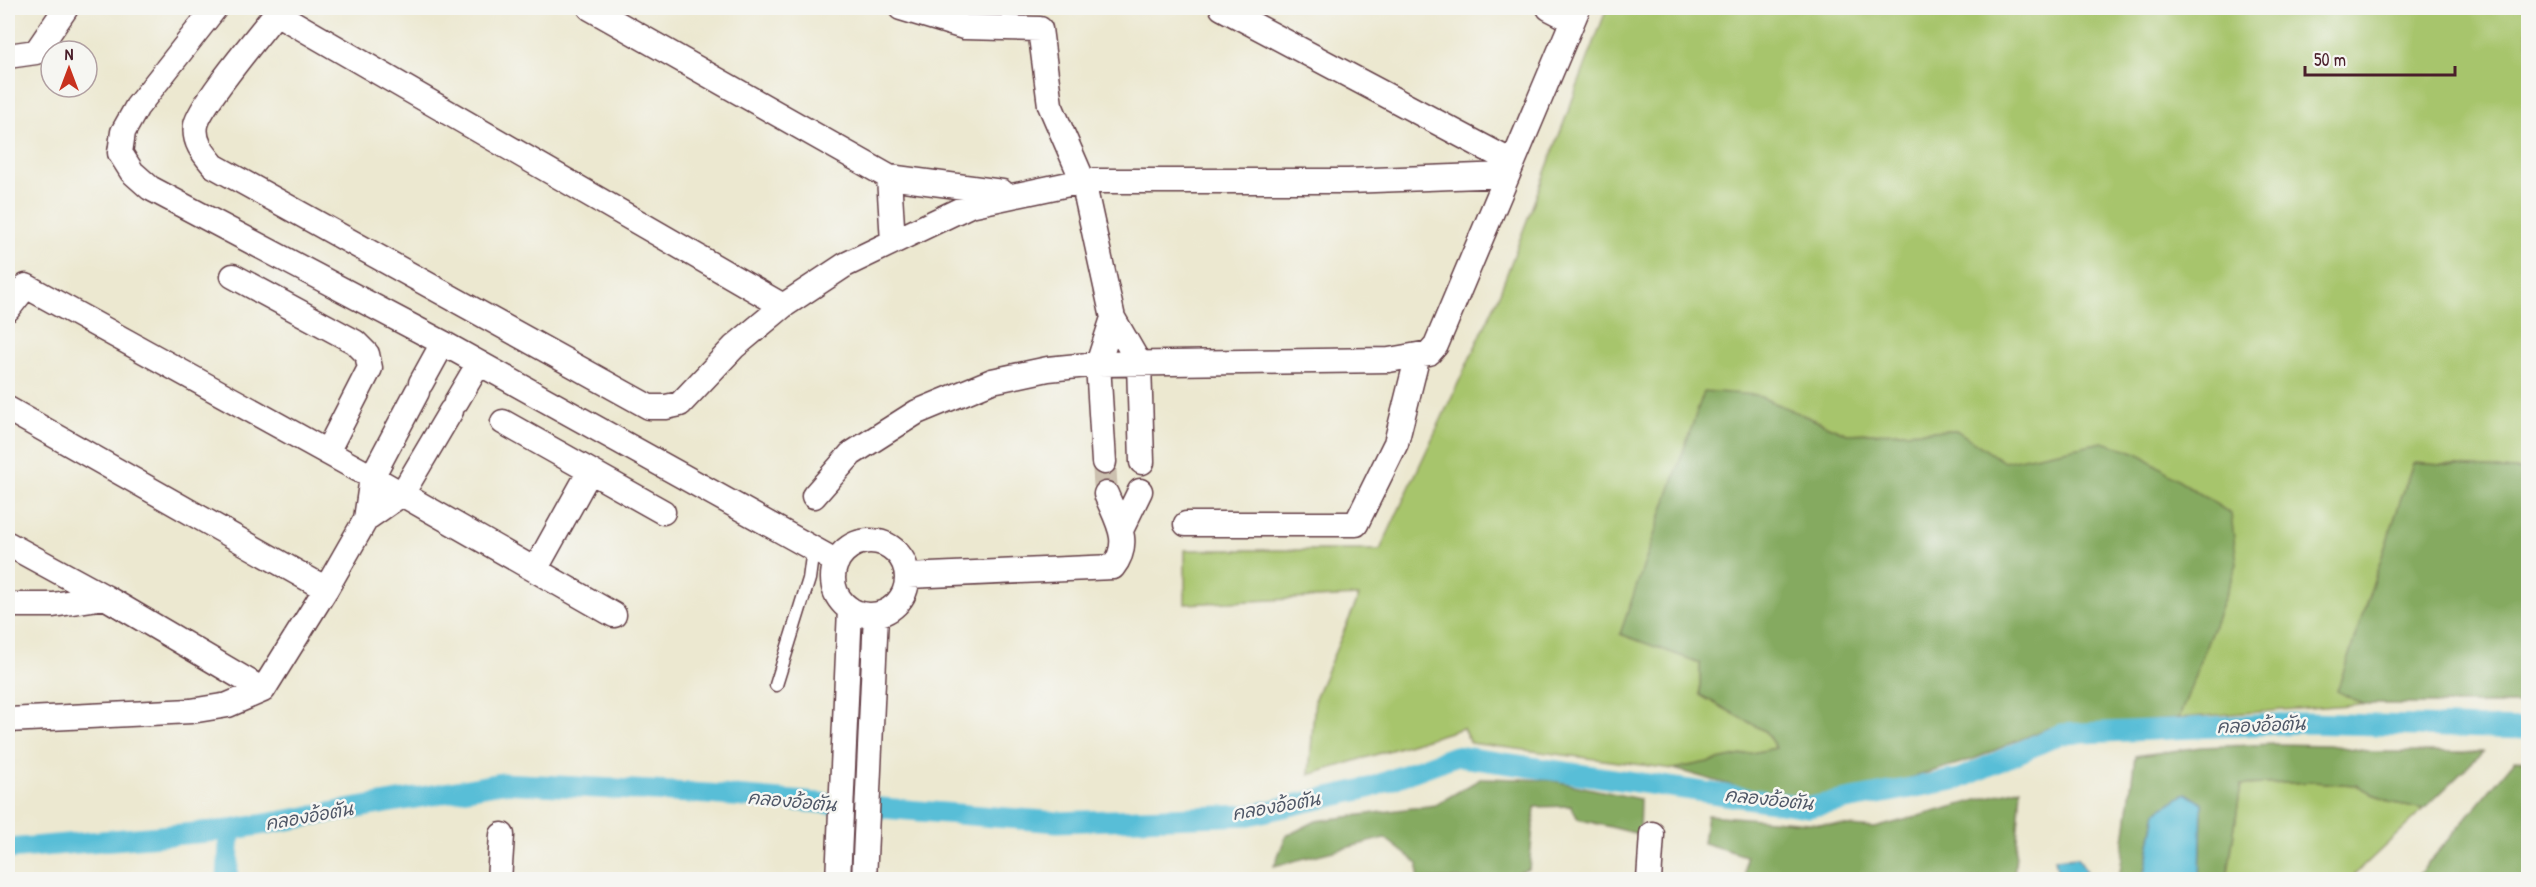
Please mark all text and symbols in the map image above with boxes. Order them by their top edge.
north arrow [39,39,99,99]
scale bar [2305,39,2455,77]
text: N [65,43,74,65]
text: 50 m [2314,47,2346,72]
water label: คลองอ้อตัน [2216,711,2307,739]
water label: คลองอ้อตัน [1724,782,1815,816]
water label: คลองอ้อตัน [747,785,838,817]
water label: คลองอ้อตัน [1230,786,1323,826]
water label: คลองอ้อตัน [263,796,356,836]

